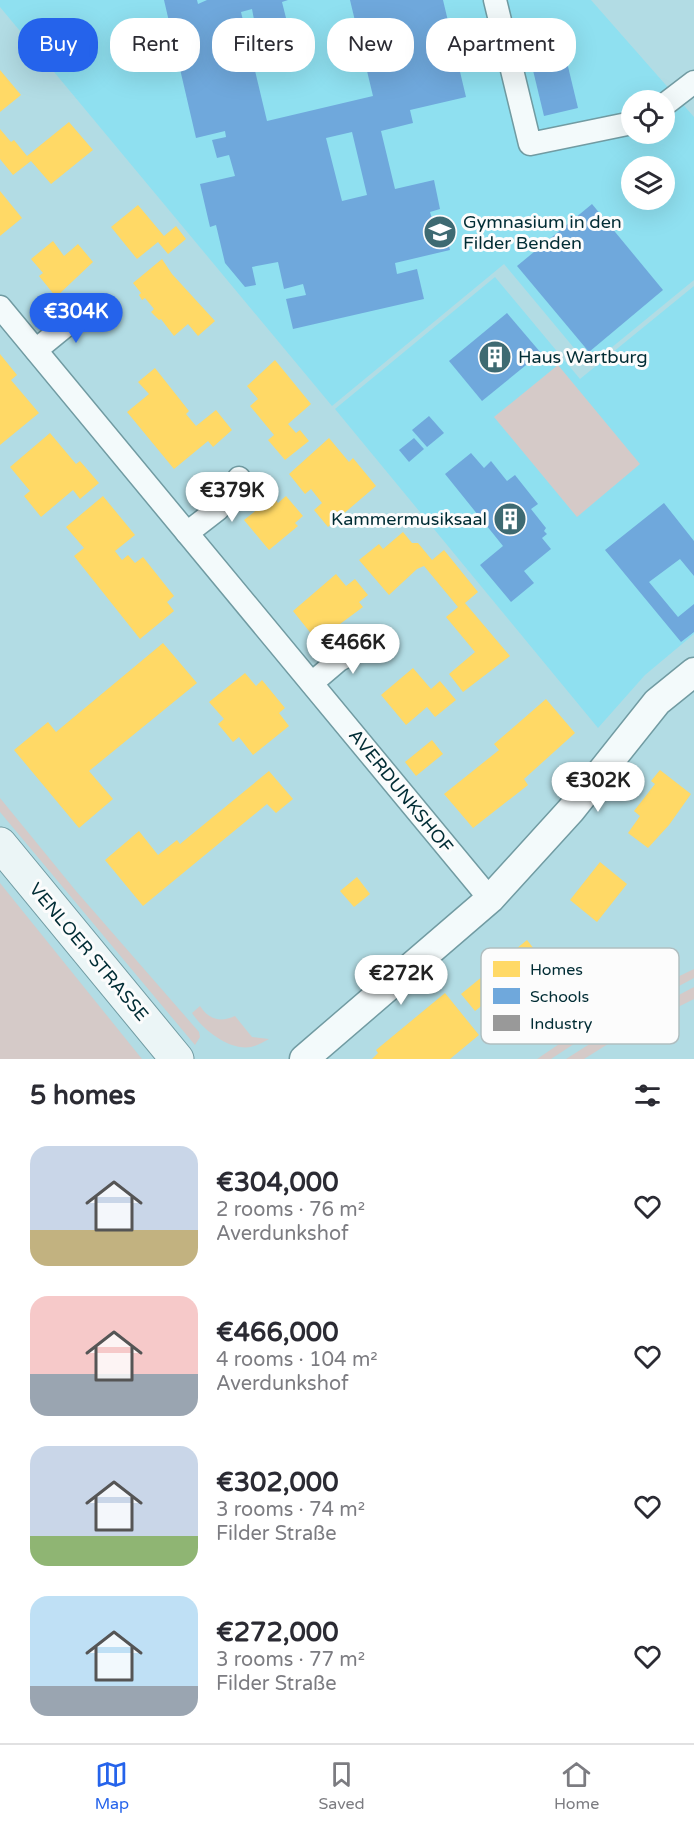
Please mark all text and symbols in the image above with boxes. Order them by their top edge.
chip: Buy [18,18,98,72]
chip: Rent [110,18,200,72]
chip: Filters [212,18,315,72]
chip: New [327,18,414,72]
chip: Apartment [426,18,576,72]
map controls [621,90,675,210]
button: locate [621,90,675,144]
button: layers [621,156,675,210]
place label: Gymnasium in den Filder Benden [463,211,622,254]
school or university icon: Gymnasium in den Filder Benden [422,214,458,250]
pin: €304K [34,293,118,344]
text: €304K [44,300,108,324]
building icon: Haus Wartburg [477,339,513,375]
place label: Haus Wartburg [518,346,648,368]
pin: €379K [190,472,274,523]
text: €379K [200,479,264,503]
building icon: Kammermusiksaal [492,501,528,537]
place label: Kammermusiksaal [331,508,487,530]
pin: €466K [311,624,395,675]
text: €466K [321,631,385,655]
street label: AVERDUNKSHOF [344,724,458,858]
pin: €302K [556,762,640,813]
text: €302K [566,769,630,793]
street label: VENLOER STRASSE [25,878,153,1026]
legend [481,948,679,1044]
pin: €272K [359,955,443,1006]
text: Homes [530,960,583,980]
text: €272K [369,962,433,986]
text: Schools [530,987,589,1007]
text: Industry [530,1014,593,1034]
icon: filters [631,1079,664,1112]
text: 5 homes [30,1080,136,1111]
text: €304,000 [216,1167,338,1198]
icon: home [78,1170,150,1242]
icon: heart [631,1190,664,1223]
text: 2 rooms · 76 m² [216,1198,365,1222]
text: Averdunkshof [216,1222,349,1246]
text: €466,000 [216,1317,338,1348]
icon: home [78,1320,150,1392]
icon: heart [631,1340,664,1373]
text: 4 rooms · 104 m² [216,1348,378,1372]
text: Averdunkshof [216,1372,349,1396]
text: €302,000 [216,1467,338,1498]
icon: home [78,1470,150,1542]
icon: heart [631,1490,664,1523]
text: 3 rooms · 74 m² [216,1498,365,1522]
text: Filder Straße [216,1522,337,1546]
text: €272,000 [216,1617,338,1648]
icon: home [78,1620,150,1692]
icon: heart [631,1640,664,1673]
text: 3 rooms · 77 m² [216,1648,365,1672]
text: Filder Straße [216,1672,337,1696]
tab: Map [95,1758,129,1814]
tab: Saved [318,1758,365,1814]
tab: Home [554,1758,599,1814]

